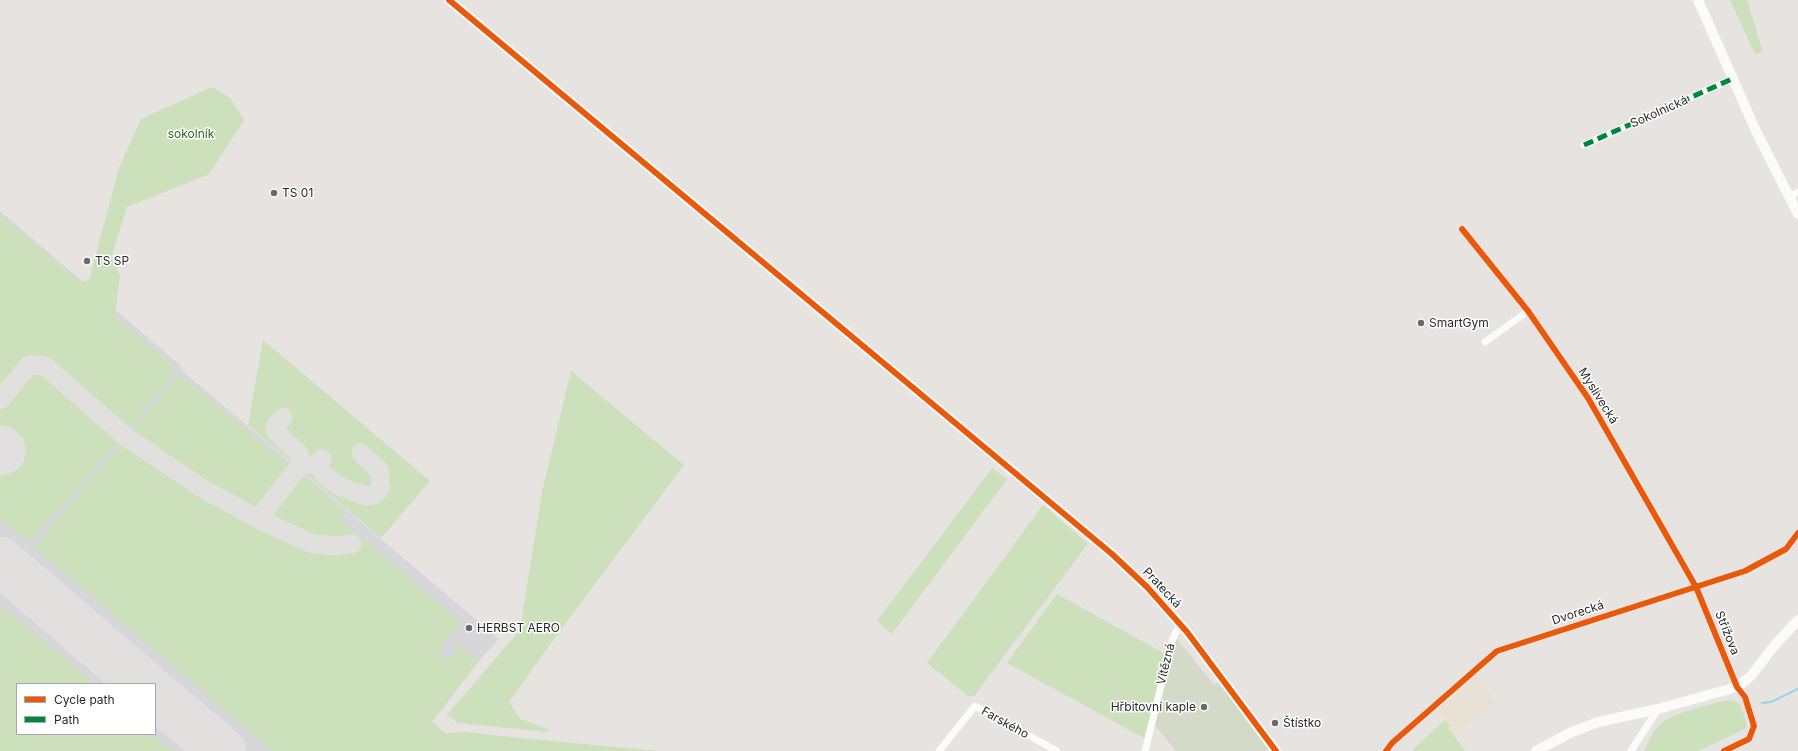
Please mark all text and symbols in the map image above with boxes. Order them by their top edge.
street label: Sokolnická [1628,93,1690,131]
park label: sokolník [168,127,214,141]
place label: TS 01 [282,186,313,200]
marker: TS 01 [269,188,279,198]
place label: TS SP [95,254,129,268]
marker: TS SP [82,256,92,266]
place label: SmartGym [1429,316,1489,330]
marker: SmartGym [1416,318,1426,328]
street label: Myslivecká [1575,365,1621,427]
street label: Pratecká [1140,565,1184,611]
street label: Dvorecká [1550,598,1606,628]
street label: Střížova [1712,609,1742,657]
place label: HERBST AERO [477,621,560,635]
marker: HERBST AERO [464,623,474,633]
street label: Vítězná [1154,642,1178,686]
legend [16,683,156,735]
text: Cycle path [54,692,115,707]
place label: Hřbitovní kaple [1111,700,1196,714]
marker: Hřbitovní kaple [1199,702,1209,712]
street label: Farského [979,704,1031,742]
text: Path [54,712,79,727]
place label: Štístko [1283,716,1321,730]
marker: Štístko [1270,718,1280,728]

